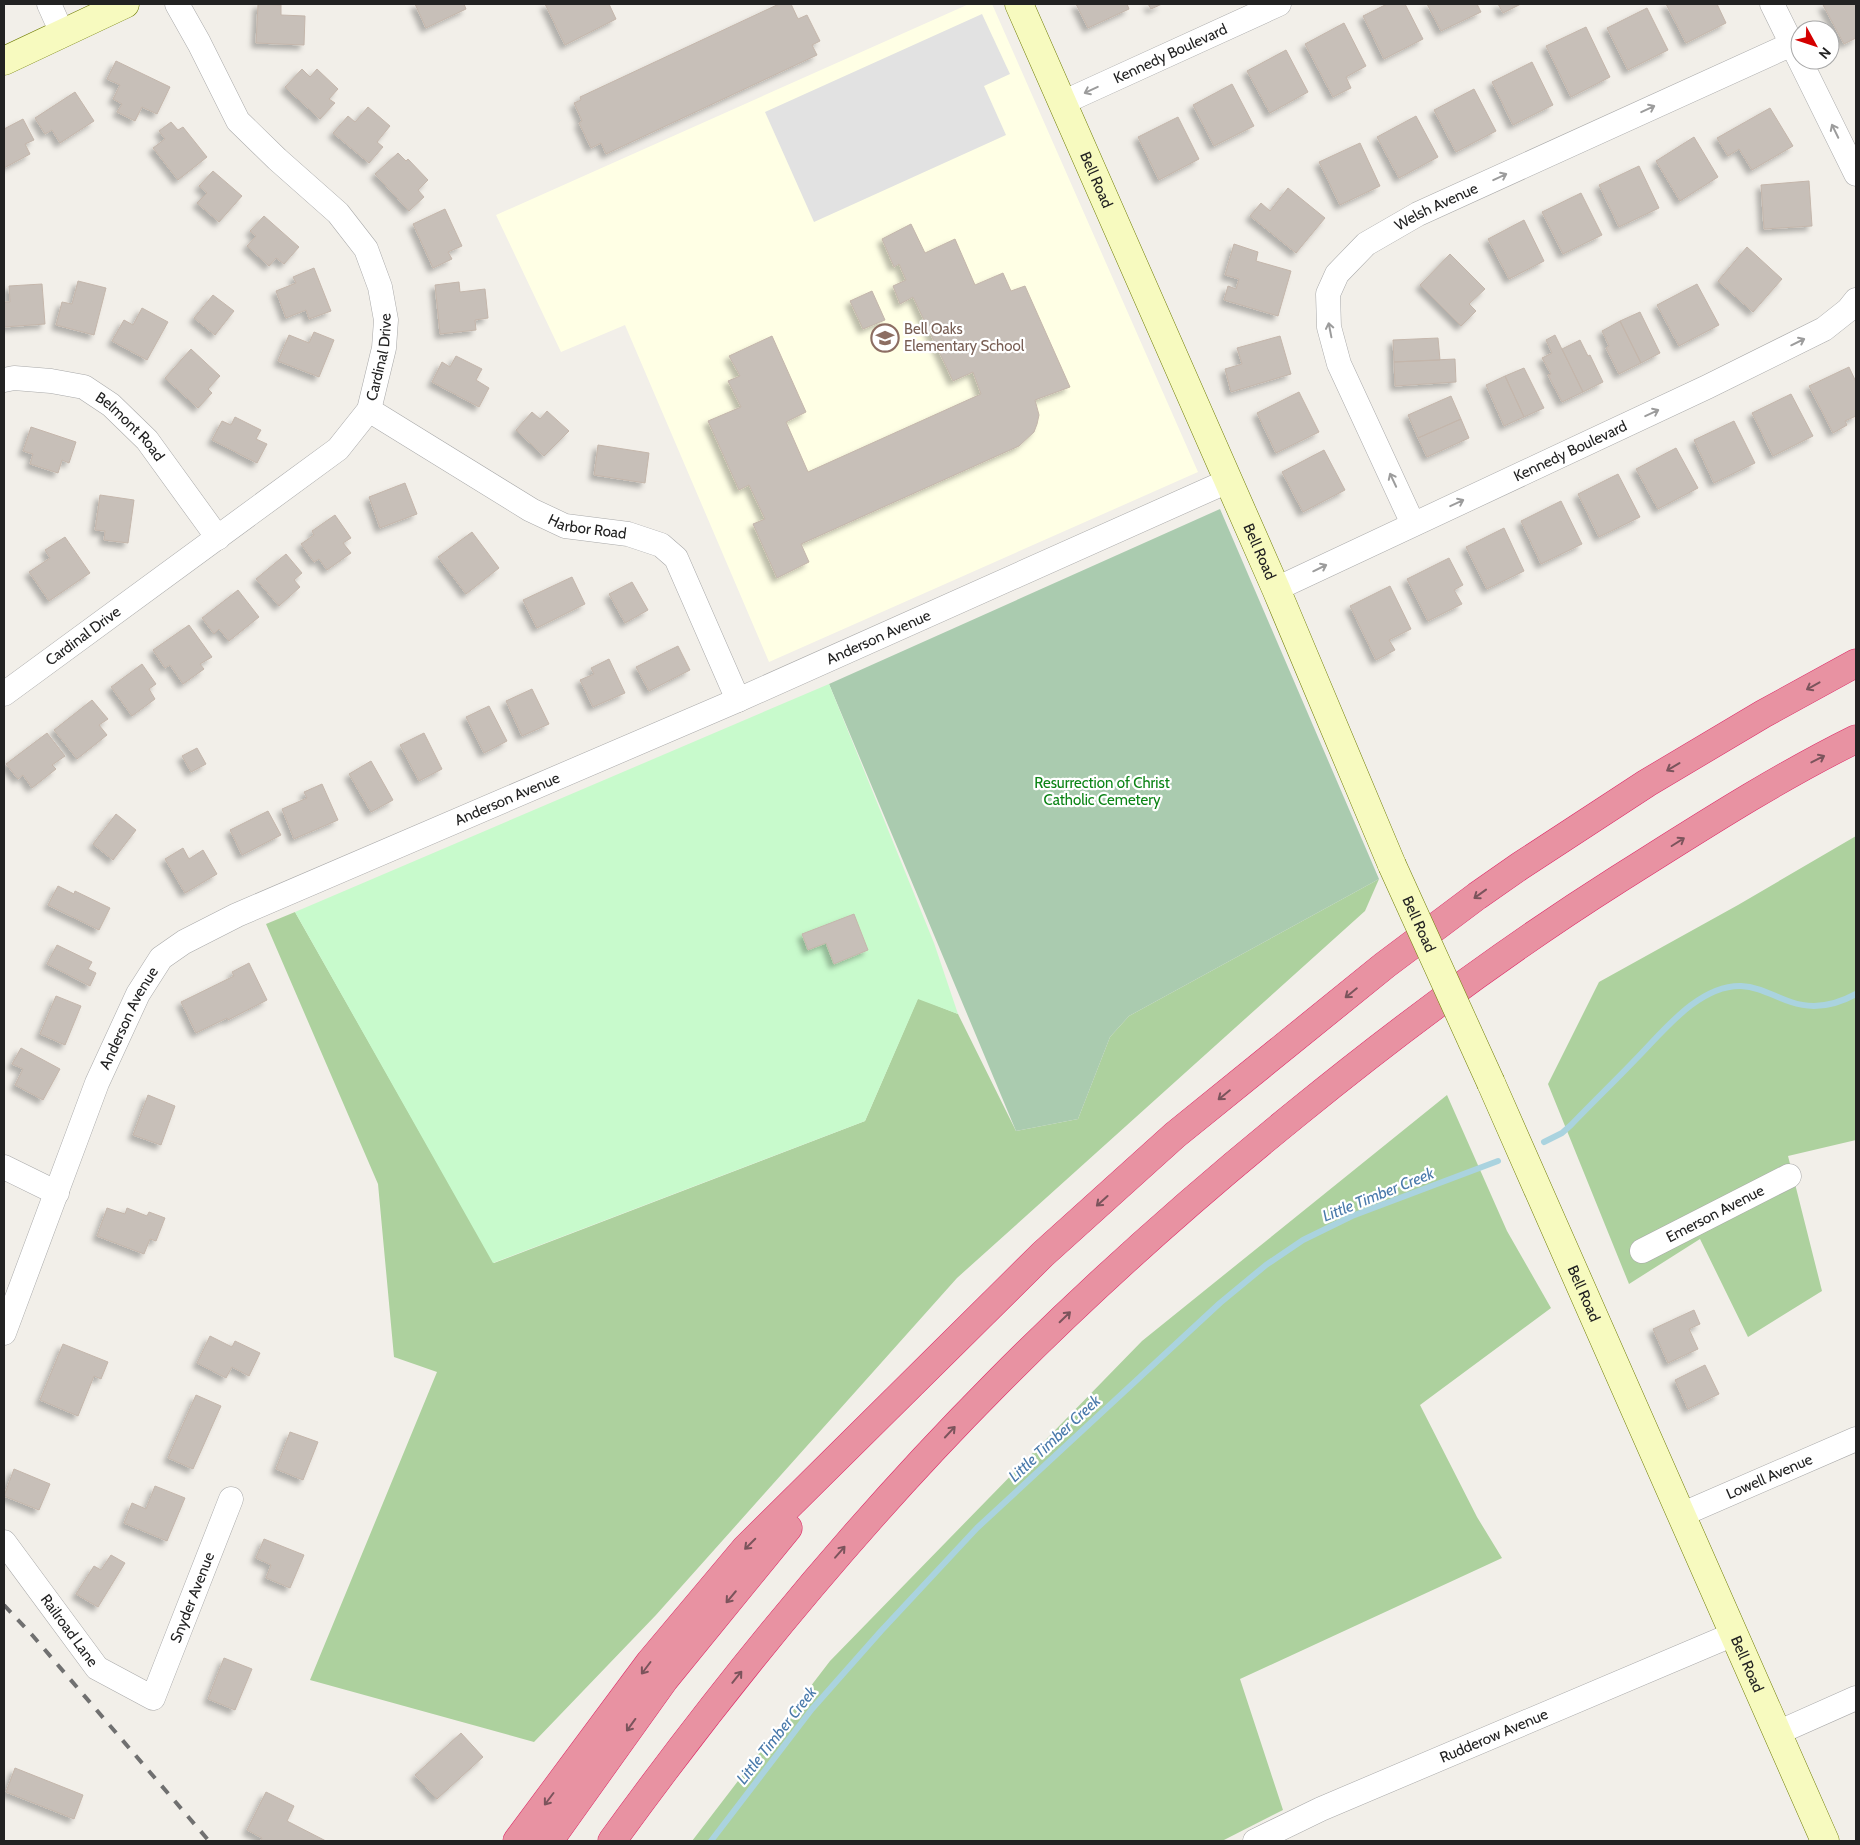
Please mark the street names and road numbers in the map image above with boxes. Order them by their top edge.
street label: Kennedy Boulevard [1111,20,1230,87]
street label: Bell Road [1076,149,1116,211]
street label: Welsh Avenue [1391,179,1481,234]
street label: Cardinal Drive [363,312,395,403]
street label: Belmont Road [92,388,168,465]
street label: Kennedy Boulevard [1511,417,1630,485]
street label: Harbor Road [545,510,628,543]
street label: Bell Road [1239,521,1280,582]
street label: Cardinal Drive [42,602,124,670]
street label: Anderson Avenue [824,606,934,668]
street label: Anderson Avenue [452,769,563,829]
street label: Bell Road [1398,893,1439,955]
street label: Anderson Avenue [96,963,162,1072]
street label: Emerson Avenue [1663,1181,1767,1246]
street label: Bell Road [1563,1263,1604,1324]
street label: Lowell Avenue [1723,1450,1815,1503]
street label: Snyder Avenue [166,1549,218,1646]
street label: Railroad Lane [37,1591,102,1670]
street label: Bell Road [1727,1633,1767,1695]
street label: Rudderow Avenue [1437,1705,1551,1767]

